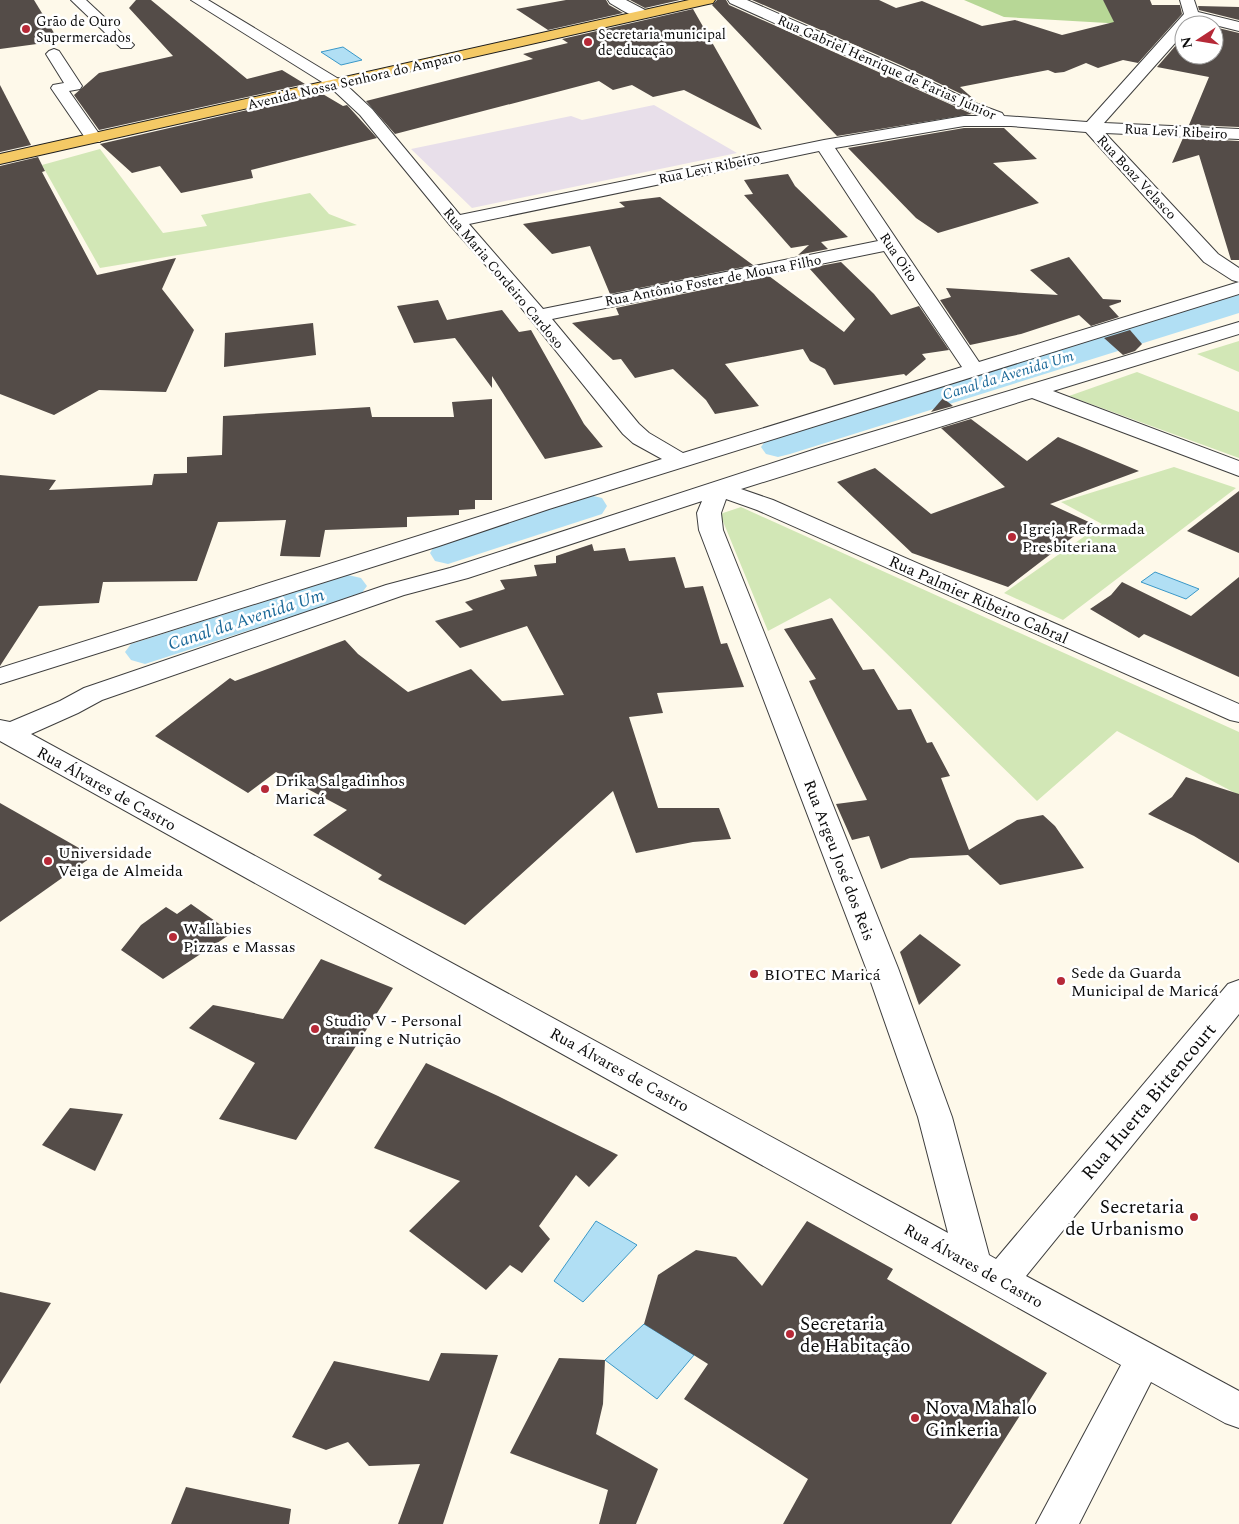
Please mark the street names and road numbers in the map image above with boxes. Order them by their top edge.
street label: Rua Gabriel Henrique de Farias Júnior [774,10,1000,126]
street label: Avenida Nossa Senhora do Amparo [245,46,463,115]
street label: Rua Levi Ribeiro [1124,118,1228,145]
street label: Rua Boaz Velasco [1092,130,1182,224]
street label: Rua Levi Ribeiro [656,147,762,190]
street label: Rua Maria Cordeiro Cardoso [438,203,569,353]
street label: Rua Oito [874,228,923,286]
street label: Rua Antônio Foster de Moura Filho [603,249,823,312]
street label: Rua Palmier Ribeiro Cabral [885,549,1072,650]
street label: Rua Álvares de Castro [32,741,181,837]
street label: Rua Argeu José dos Reis [797,776,881,944]
street label: Rua Huerta Bittencourt [1075,1017,1224,1187]
street label: Rua Álvares de Castro [545,1022,694,1118]
street label: Rua Álvares de Castro [899,1218,1048,1314]

